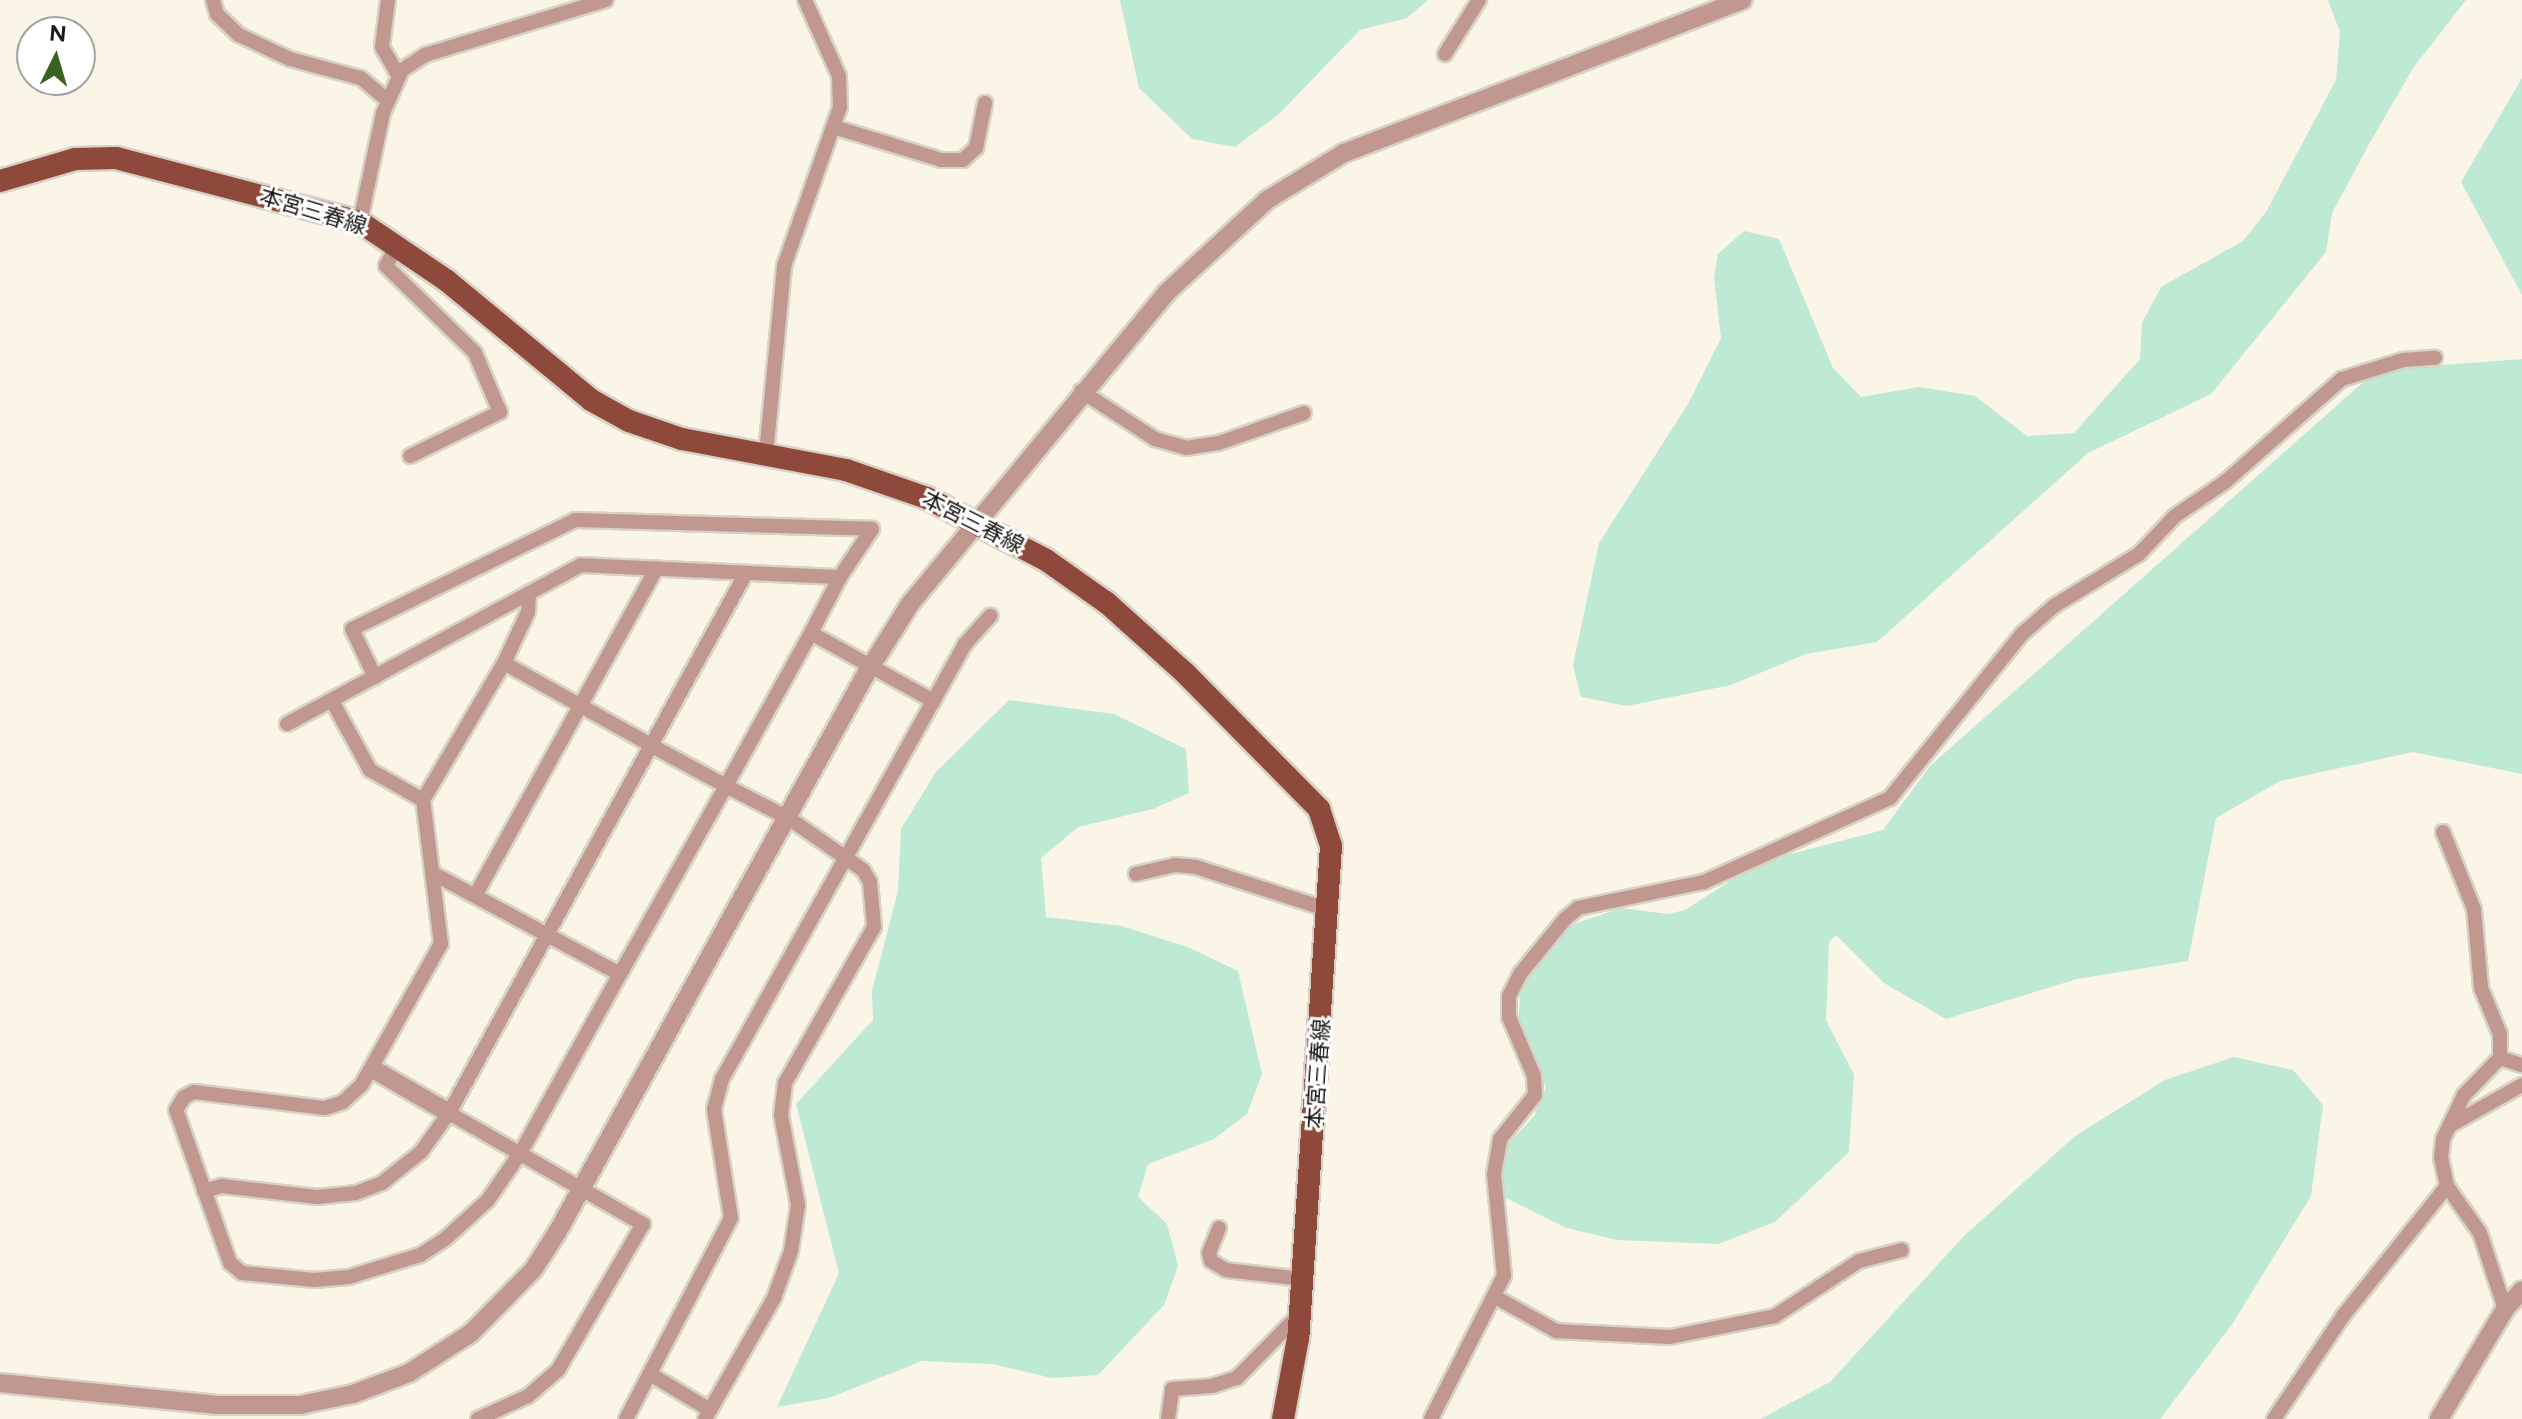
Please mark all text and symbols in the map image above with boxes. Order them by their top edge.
north arrow [16,16,96,96]
text: N [48,19,68,48]
street label: 本宮三春線 [257,182,369,240]
street label: 本宮三春線 [918,485,1028,559]
street label: 本宮三春線 [1301,1018,1335,1130]

